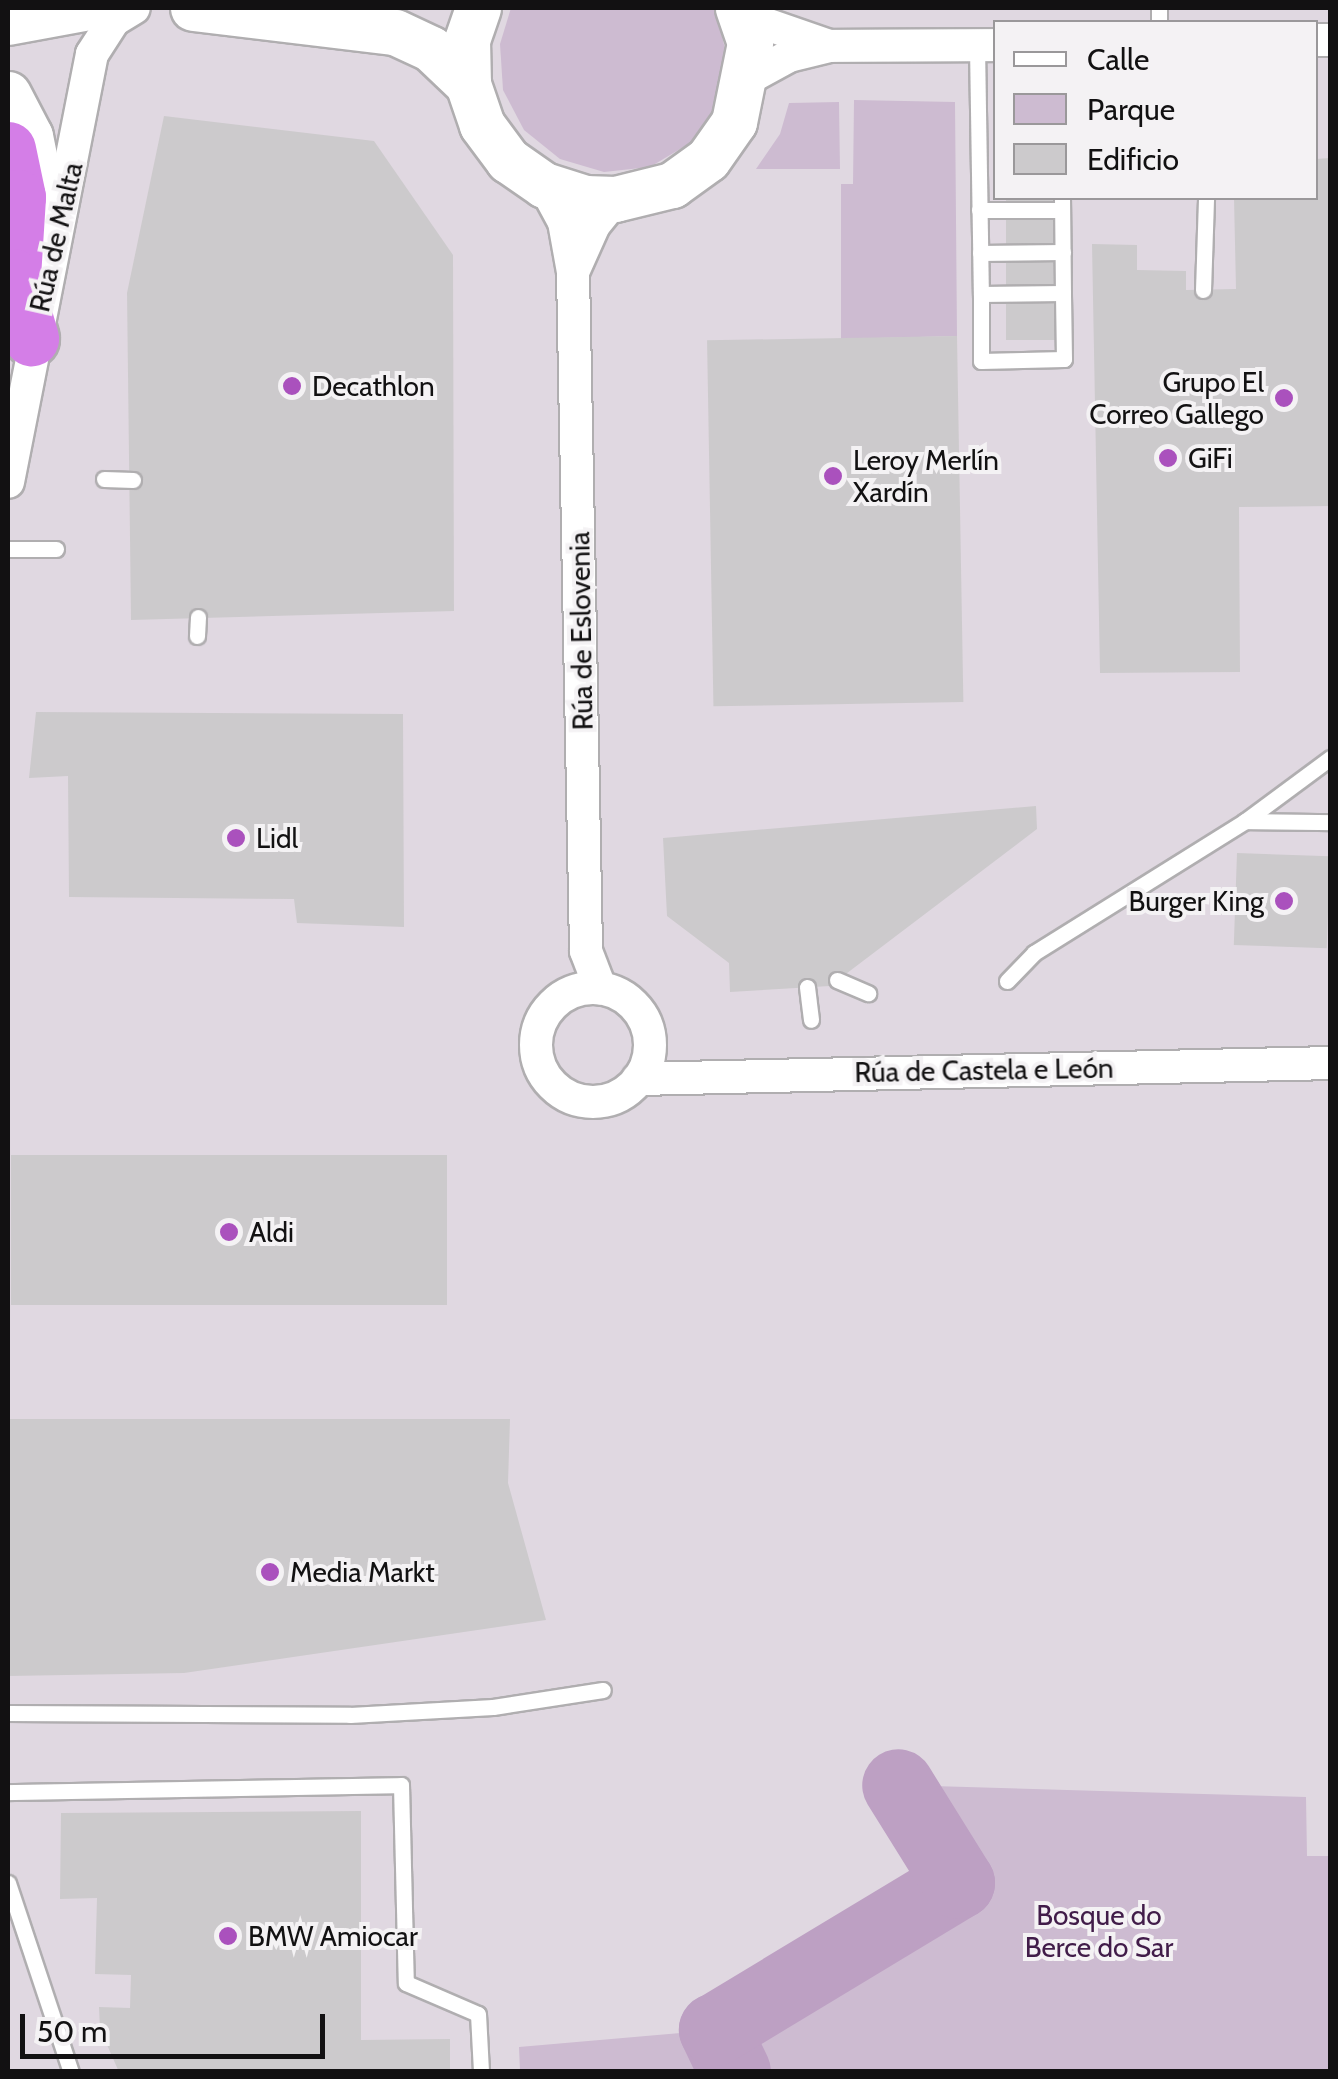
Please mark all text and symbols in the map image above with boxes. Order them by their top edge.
legend [993,20,1318,200]
text: Calle [1087,41,1149,78]
text: Parque [1087,91,1175,128]
text: Edificio [1087,141,1179,178]
street label: Rúa de Malta [22,159,90,315]
place label: Grupo El Correo Gallego [1089,365,1264,431]
place label: Decathlon [312,369,435,403]
marker: Decathlon [281,375,303,397]
marker: Grupo El Correo Gallego [1273,387,1295,409]
place label: GiFi [1188,441,1233,475]
place label: Leroy Merlín Xardín [853,443,999,509]
marker: GiFi [1157,447,1179,469]
marker: Leroy Merlín Xardín [822,465,844,487]
street label: Rúa de Eslovenia [562,531,600,731]
place label: Lidl [256,821,298,855]
marker: Lidl [225,827,247,849]
place label: Burger King [1129,884,1264,918]
marker: Burger King [1273,890,1295,912]
street label: Rúa de Castela e León [854,1051,1114,1089]
place label: Aldi [249,1215,294,1249]
marker: Aldi [218,1221,240,1243]
place label: Media Markt [290,1555,435,1589]
marker: Media Markt [259,1561,281,1583]
park label: Bosque do Berce do Sar [1025,1898,1173,1964]
place label: BMW Amiocar [248,1919,418,1953]
marker: BMW Amiocar [217,1925,239,1947]
scale bar [25,1994,330,2056]
text: 50 m [37,2013,107,2050]

